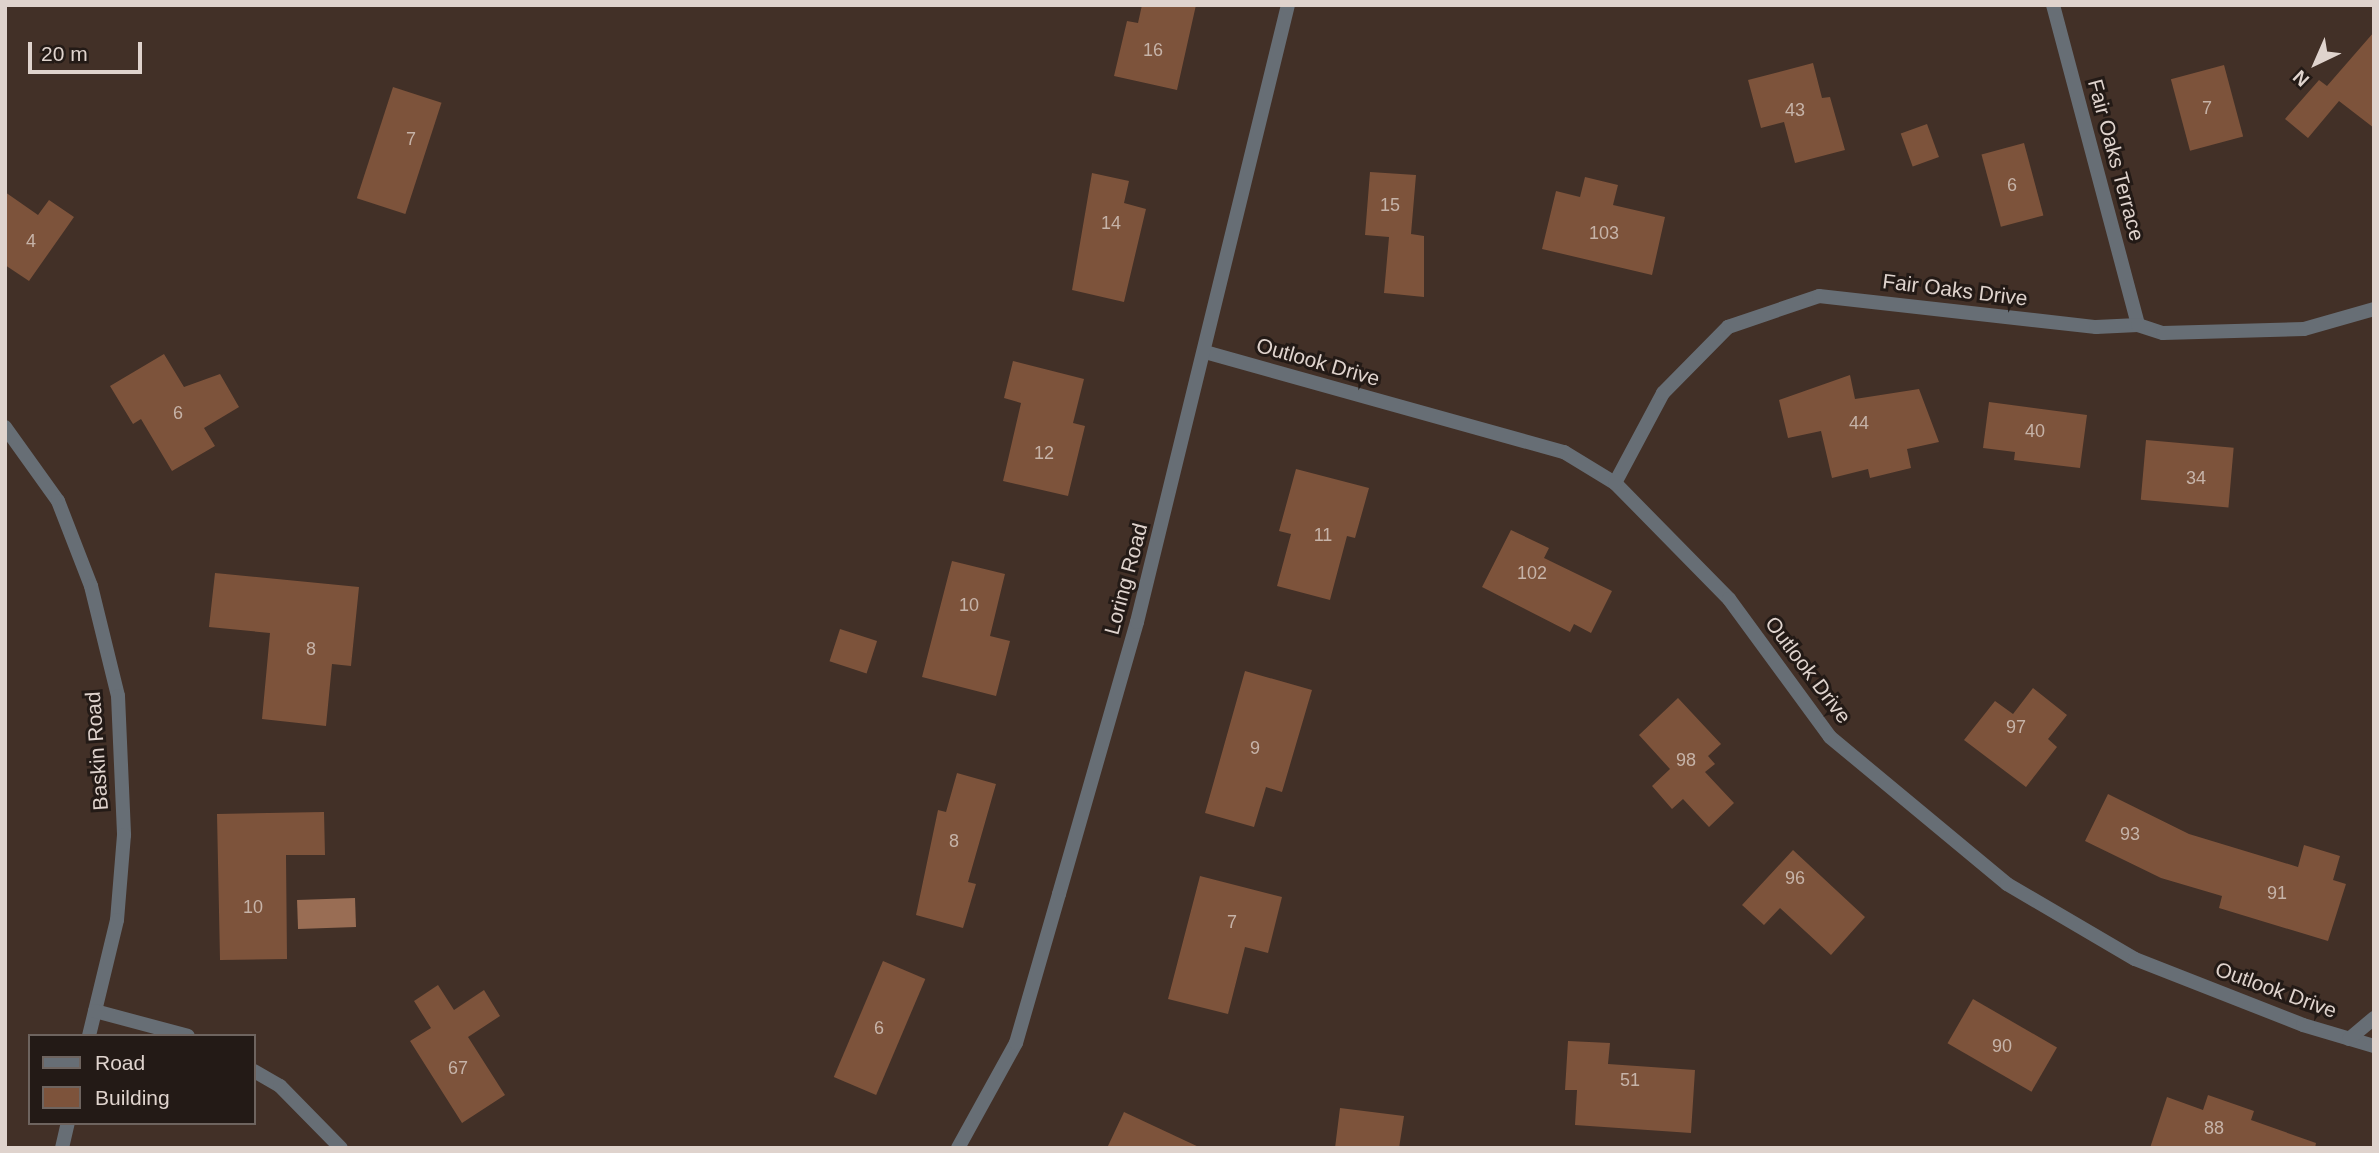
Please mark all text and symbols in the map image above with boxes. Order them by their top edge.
scale bar [32,28,145,72]
north arrow [2281,28,2351,98]
house number: 16 [1143,39,1163,61]
text: 20 m [41,42,88,65]
text: N [2289,66,2313,91]
street label: Fair Oaks Terrace [2082,76,2150,244]
house number: 7 [2202,97,2212,119]
house number: 43 [1785,99,1805,121]
house number: 7 [406,128,416,150]
house number: 6 [2007,174,2017,196]
house number: 15 [1380,194,1400,216]
house number: 14 [1101,212,1121,234]
house number: 103 [1589,222,1619,244]
house number: 4 [26,230,36,252]
street label: Fair Oaks Drive [1881,269,2029,311]
street label: Outlook Drive [1253,332,1383,392]
house number: 6 [173,402,183,424]
house number: 44 [1849,412,1869,434]
house number: 40 [2025,420,2045,442]
house number: 12 [1034,442,1054,464]
house number: 34 [2186,467,2206,489]
street label: Loring Road [1099,520,1153,638]
house number: 11 [1314,524,1332,546]
house number: 102 [1517,562,1547,584]
house number: 10 [959,594,979,616]
street label: Outlook Drive [1760,612,1856,728]
house number: 8 [306,638,316,660]
street label: Baskin Road [80,691,114,811]
house number: 97 [2006,716,2026,738]
house number: 9 [1250,737,1260,759]
house number: 98 [1676,749,1696,771]
house number: 93 [2120,823,2140,845]
house number: 8 [949,830,959,852]
house number: 96 [1785,867,1805,889]
house number: 91 [2267,882,2287,904]
house number: 10 [243,896,263,918]
house number: 7 [1227,911,1237,933]
street label: Outlook Drive [2212,956,2340,1024]
house number: 6 [874,1017,884,1039]
legend [28,1034,256,1125]
house number: 90 [1992,1035,2012,1057]
text: Road [95,1051,145,1074]
house number: 67 [448,1057,468,1079]
house number: 51 [1620,1069,1640,1091]
text: Building [95,1086,170,1109]
house number: 88 [2204,1117,2224,1139]

